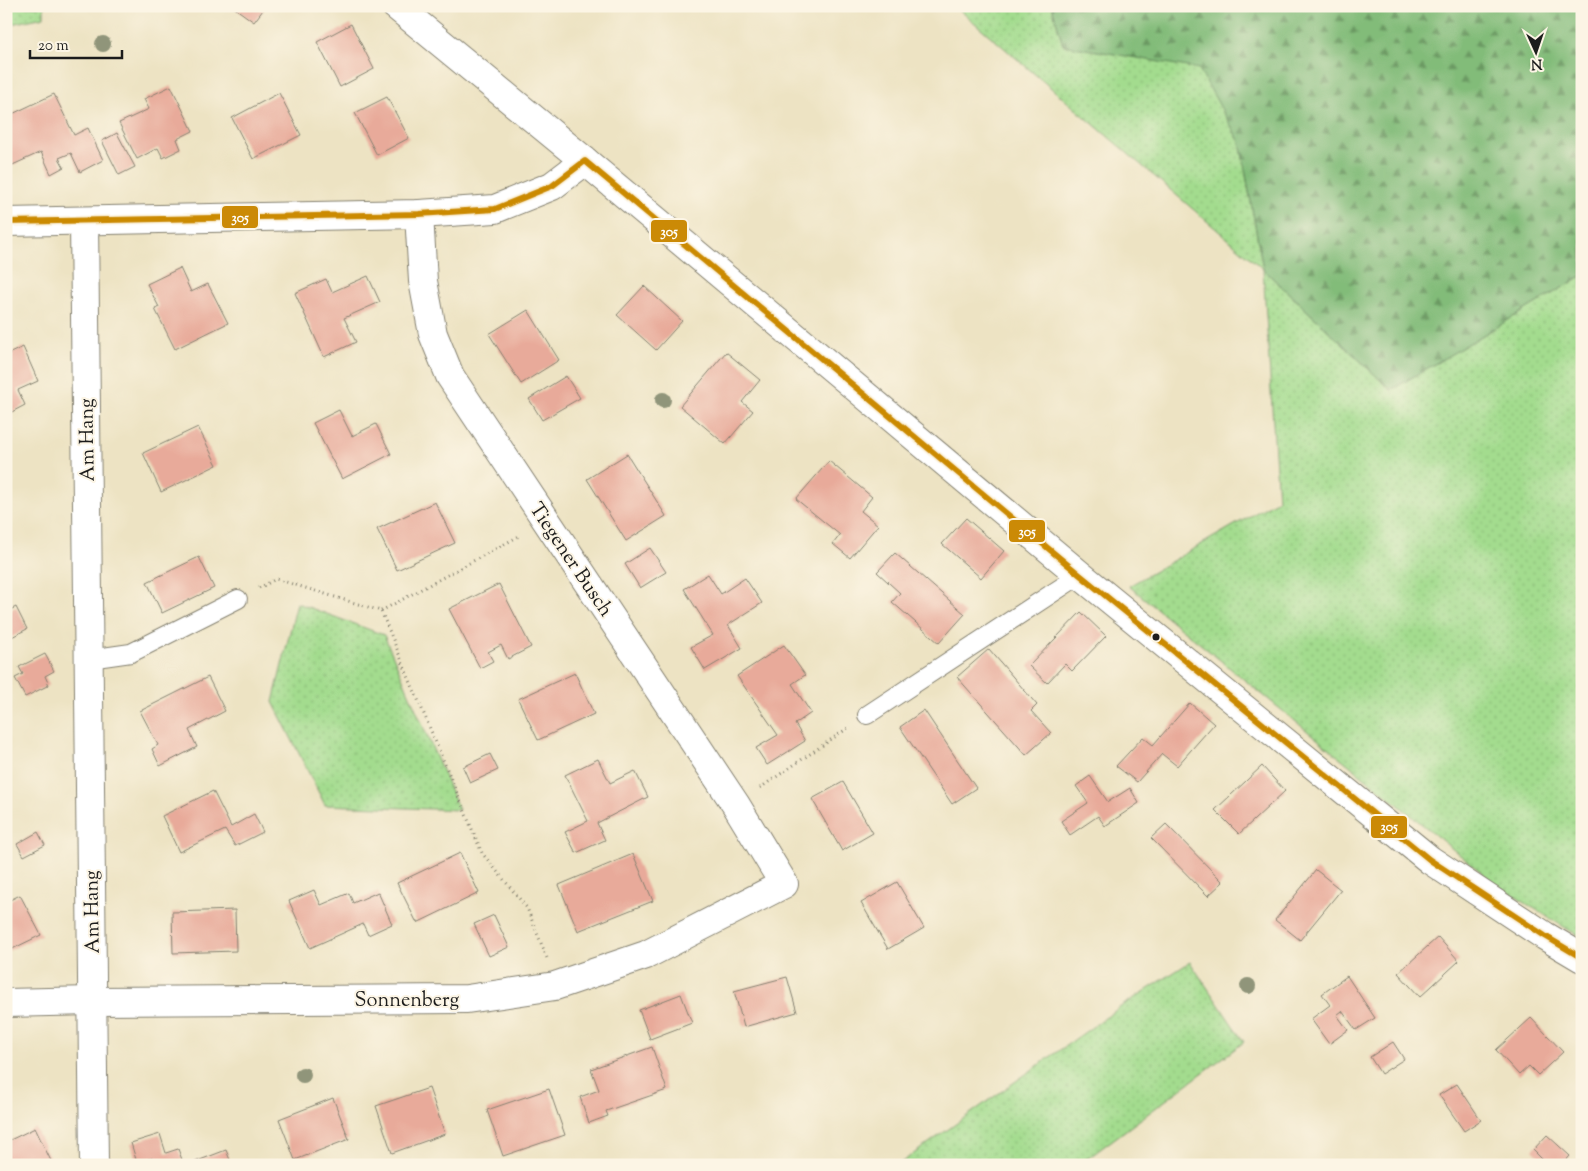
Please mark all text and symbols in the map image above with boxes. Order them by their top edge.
scale bar [30,28,122,60]
north arrow [1510,28,1560,78]
text: 20 m [38,36,69,57]
text: N [1530,53,1543,73]
line badge: 305 [221,205,259,229]
text: 305 [231,209,249,229]
line badge: 305 [650,219,688,243]
text: 305 [660,223,678,243]
street label: Am Hang [73,398,104,482]
street label: Tiegener Busch [521,497,619,624]
line badge: 305 [1008,519,1046,543]
text: 305 [1018,523,1036,543]
unlabelled marker [1151,632,1161,642]
line badge: 305 [1370,815,1408,839]
text: 305 [1380,818,1398,838]
street label: Am Hang [78,870,109,954]
street label: Sonnenberg [355,987,460,1016]

